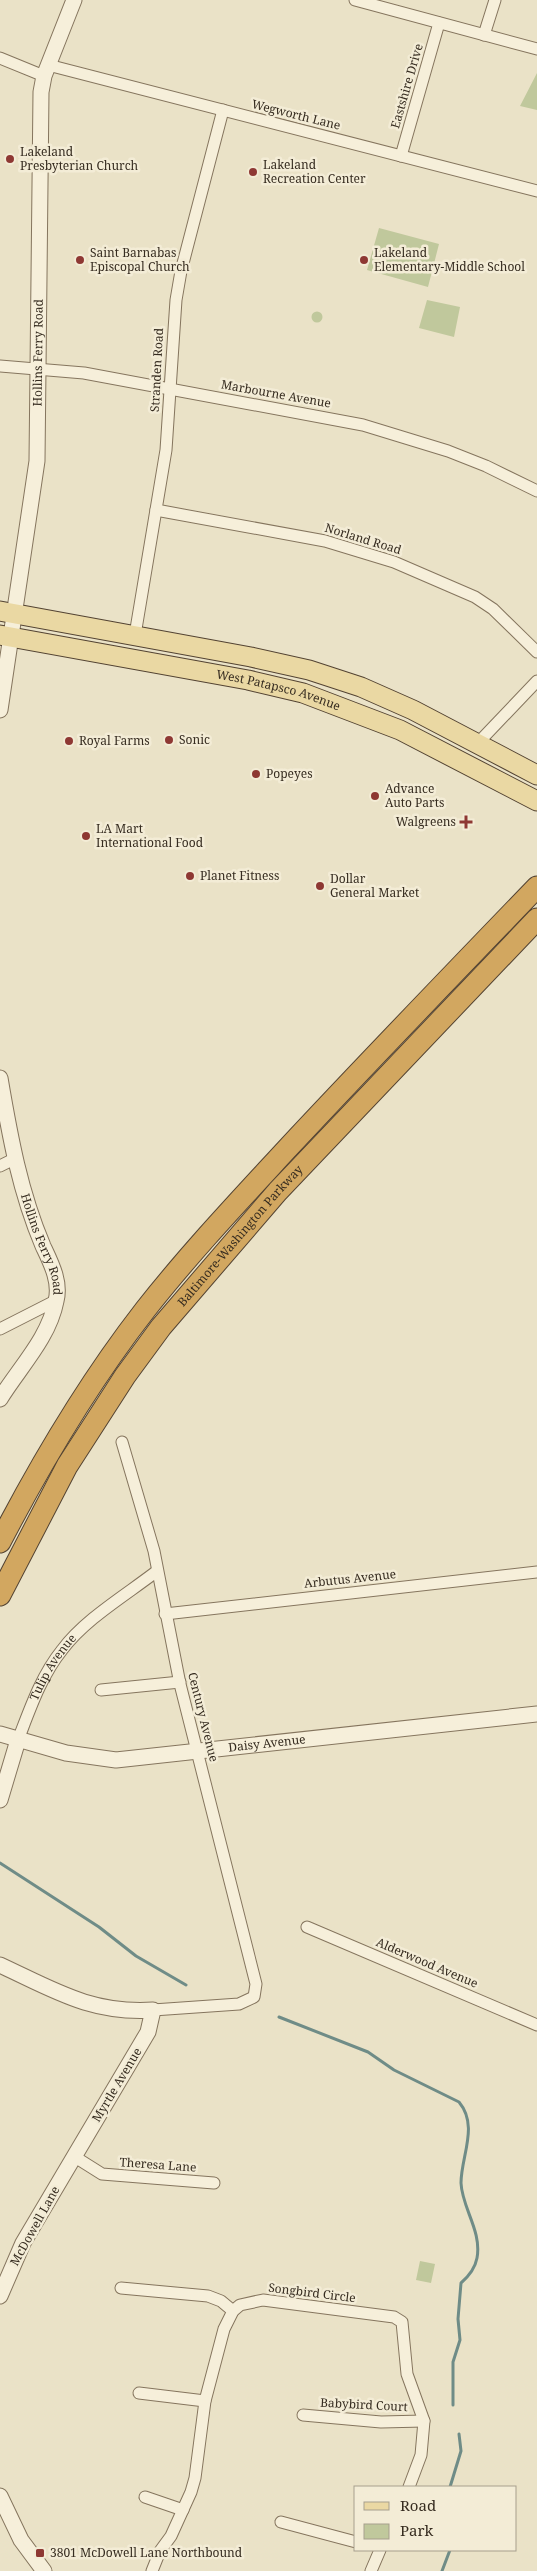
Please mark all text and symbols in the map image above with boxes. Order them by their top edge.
street label: Eastshire Drive [386,41,427,130]
street label: Wegworth Lane [250,95,342,134]
place label: Lakeland Presbyterian Church [20,143,139,174]
marker: Lakeland Presbyterian Church [4,153,16,165]
place label: Lakeland Recreation Center [263,156,366,187]
marker: Lakeland Recreation Center [247,166,259,178]
place label: Saint Barnabas Episcopal Church [90,244,190,275]
place label: Lakeland Elementary-Middle School [374,244,525,275]
marker: Saint Barnabas Episcopal Church [74,254,86,266]
marker: Lakeland Elementary-Middle School [358,254,370,266]
street label: Hollins Ferry Road [29,298,47,406]
street label: Stranden Road [146,327,167,412]
street label: Marbourne Avenue [220,375,332,412]
street label: Norland Road [323,519,404,558]
street label: West Patapsco Avenue [215,665,343,714]
place label: Sonic [179,731,210,748]
place label: Royal Farms [79,732,150,749]
marker: Sonic [163,734,175,746]
marker: Royal Farms [63,735,75,747]
place label: Popeyes [266,765,313,782]
marker: Popeyes [250,768,262,780]
place label: Advance Auto Parts [385,780,444,811]
marker: Advance Auto Parts [369,790,381,802]
place label: Walgreens [396,813,456,830]
marker: Walgreens [460,816,472,828]
place label: LA Mart International Food [96,820,204,851]
marker: LA Mart International Food [80,830,92,842]
place label: Planet Fitness [200,867,279,884]
marker: Planet Fitness [184,870,196,882]
place label: Dollar General Market [330,870,419,901]
marker: Dollar General Market [314,880,326,892]
street label: Baltimore-Washington Parkway [173,1161,306,1310]
street label: Hollins Ferry Road [17,1191,66,1296]
street label: Arbutus Avenue [303,1565,397,1592]
street label: Tulip Avenue [25,1630,80,1703]
street label: Century Avenue [184,1670,223,1763]
street label: Daisy Avenue [227,1730,306,1756]
street label: Alderwood Avenue [374,1933,481,1992]
street label: Myrtle Avenue [88,2044,146,2125]
street label: Theresa Lane [119,2153,197,2176]
street label: McDowell Lane [6,2183,63,2269]
street label: Songbird Circle [267,2279,357,2306]
street label: Babybird Court [320,2394,408,2415]
legend [354,2486,517,2551]
text: Road [400,2495,436,2515]
text: Park [400,2520,434,2540]
place label: 3801 McDowell Lane Northbound [50,2544,243,2561]
marker: 3801 McDowell Lane Northbound [34,2547,46,2559]

